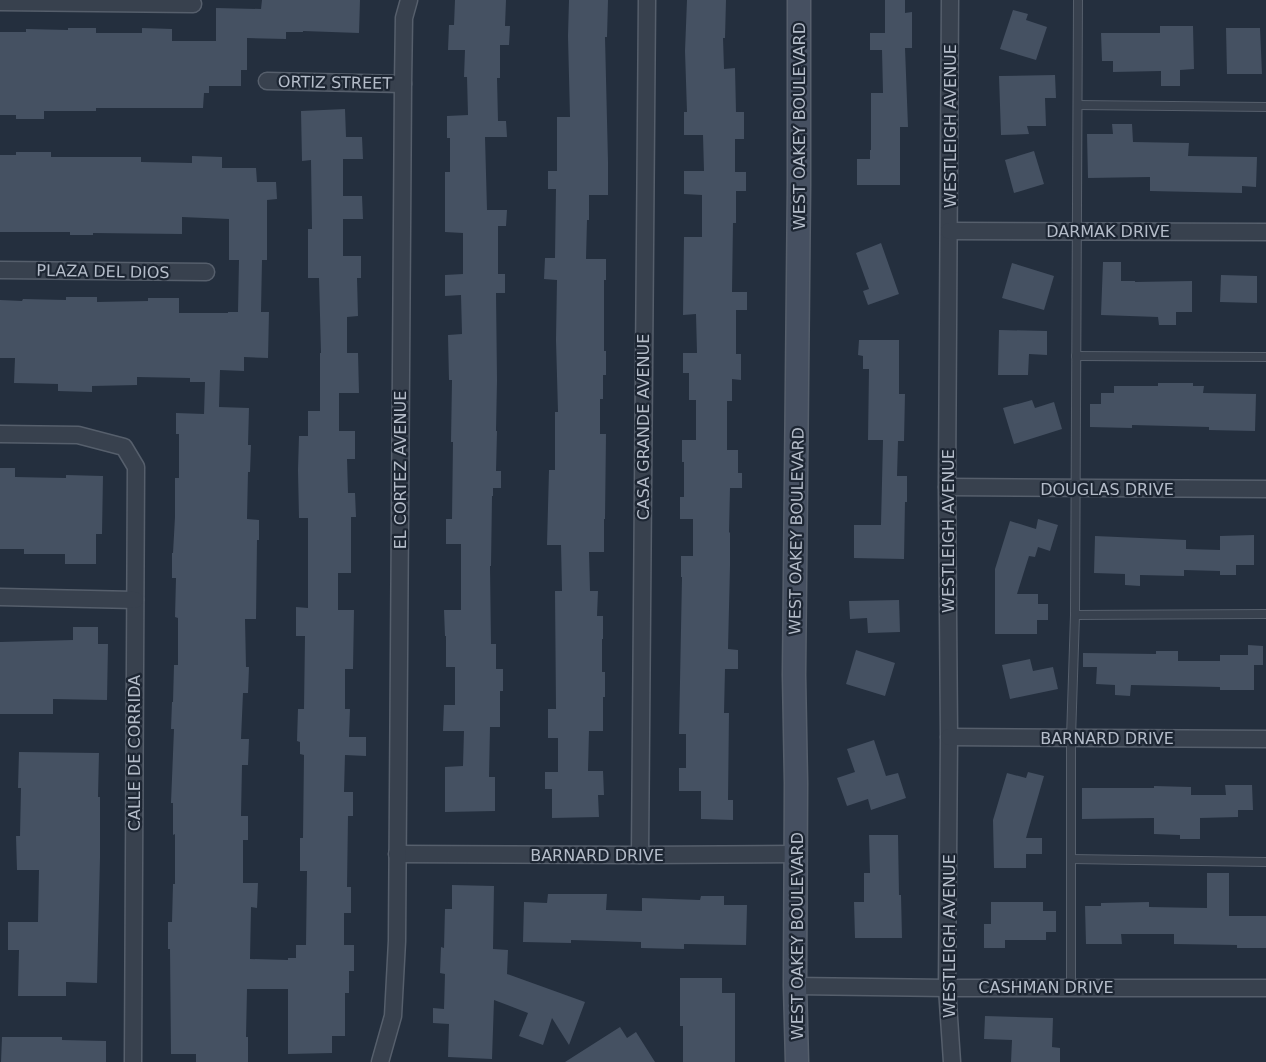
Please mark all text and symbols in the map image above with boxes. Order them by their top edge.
street label: WEST OAKEY BOULEVARD [790,22,809,230]
street label: WESTLEIGH AVENUE [941,44,960,208]
street label: ORTIZ STREET [278,72,392,93]
street label: DARMAK DRIVE [1046,222,1170,241]
street label: PLAZA DEL DIOS [36,261,170,282]
street label: CASA GRANDE AVENUE [634,334,653,520]
street label: EL CORTEZ AVENUE [391,391,410,549]
street label: WEST OAKEY BOULEVARD [785,427,808,635]
street label: WESTLEIGH AVENUE [939,449,958,613]
street label: DOUGLAS DRIVE [1040,480,1174,499]
street label: CALLE DE CORRIDA [125,675,144,831]
street label: BARNARD DRIVE [1040,729,1174,748]
street label: WEST OAKEY BOULEVARD [788,832,807,1040]
street label: BARNARD DRIVE [530,846,664,865]
street label: WESTLEIGH AVENUE [940,854,959,1018]
street label: CASHMAN DRIVE [978,978,1114,997]

